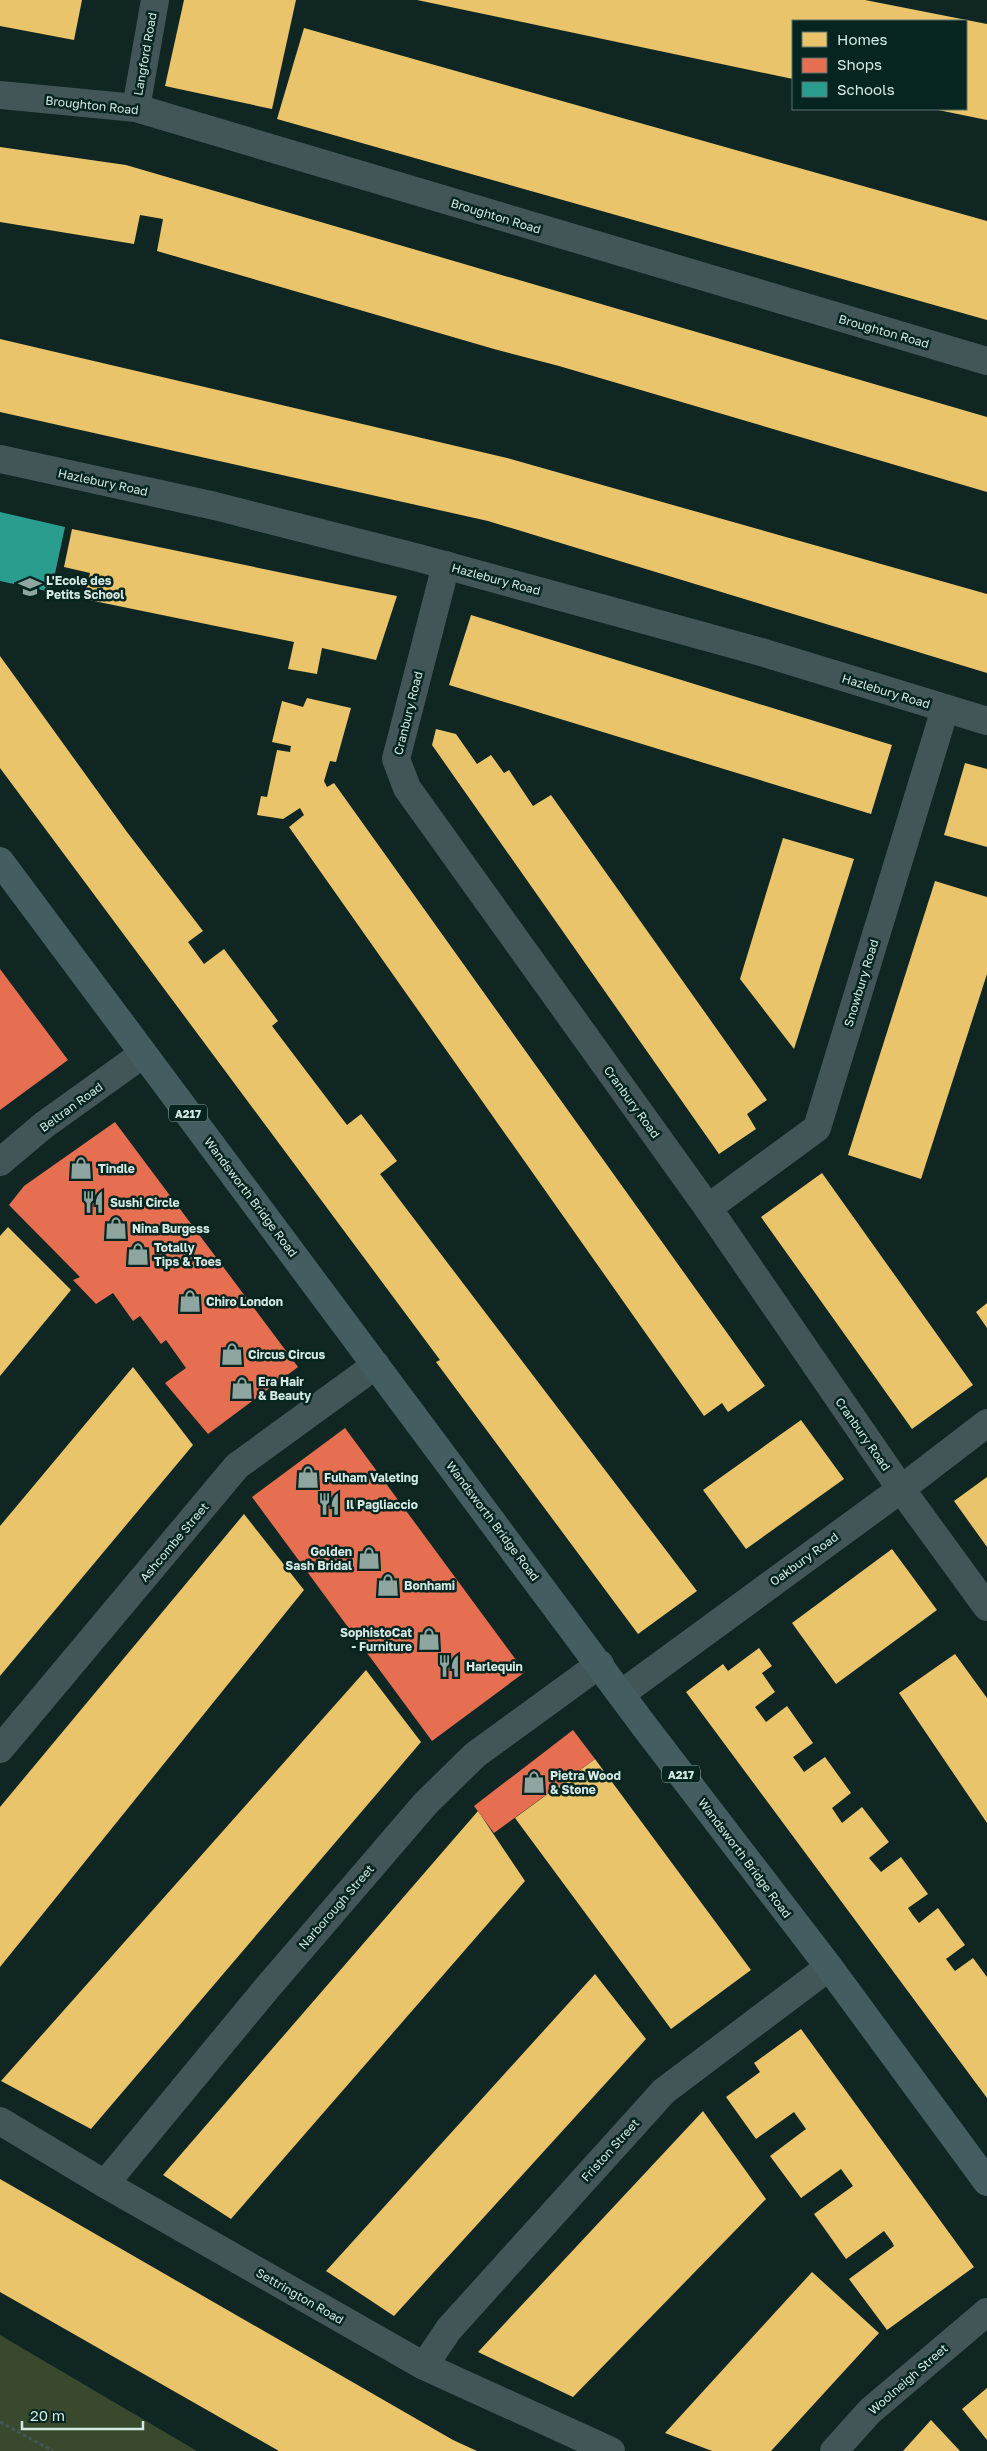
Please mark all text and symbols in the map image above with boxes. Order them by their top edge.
street label: Langford Road [130,11,160,97]
legend [792,20,967,110]
text: Homes [837,30,887,48]
text: Shops [837,55,882,73]
text: Schools [837,80,895,98]
street label: Broughton Road [45,93,139,117]
street label: Broughton Road [449,195,543,237]
street label: Broughton Road [837,311,931,351]
street label: Hazlebury Road [57,465,149,499]
street label: Hazlebury Road [450,560,542,598]
place label: L'Ecole des Petits School [46,573,124,602]
school or university icon: L'Ecole des Petits School [17,574,43,600]
street label: Cranbury Road [390,670,426,756]
street label: Hazlebury Road [840,670,932,712]
street label: Snowbury Road [841,937,881,1029]
street label: Cranbury Road [601,1063,663,1141]
street label: Beltran Road [36,1079,106,1135]
road number: A217 [169,1104,207,1122]
street label: Wandsworth Bridge Road [201,1134,301,1260]
shop icon: Tindle [68,1155,94,1181]
place label: Tindle [98,1161,135,1176]
restaurant icon: Sushi Circle [80,1189,106,1215]
place label: Sushi Circle [110,1195,180,1210]
shop icon: Nina Burgess [103,1215,129,1241]
place label: Nina Burgess [132,1221,210,1236]
place label: Totally Tips & Toes [154,1240,222,1269]
shop icon: Totally Tips & Toes [125,1241,151,1267]
shop icon: Chiro London [177,1288,203,1314]
place label: Chiro London [206,1294,283,1309]
shop icon: Circus Circus [219,1341,245,1367]
place label: Circus Circus [248,1347,325,1362]
place label: Era Hair & Beauty [258,1374,312,1403]
shop icon: Era Hair & Beauty [229,1375,255,1401]
street label: Cranbury Road [832,1395,894,1473]
street label: Wandsworth Bridge Road [443,1458,543,1584]
shop icon: Fulham Valeting [295,1464,321,1490]
place label: Fulham Valeting [324,1470,418,1485]
restaurant icon: Il Pagliaccio [316,1491,342,1517]
place label: Il Pagliaccio [346,1497,418,1512]
street label: Ashcombe Street [136,1499,212,1585]
street label: Oakbury Road [767,1529,841,1589]
place label: Golden Sash Bridal [285,1544,352,1573]
shop icon: Golden Sash Bridal [356,1545,382,1571]
shop icon: Bonhami [375,1572,401,1598]
place label: Bonhami [404,1578,455,1593]
place label: SophistoCat - Furniture [340,1625,412,1654]
shop icon: SophistoCat - Furniture [416,1626,442,1652]
restaurant icon: Harlequin [436,1653,462,1679]
place label: Harlequin [466,1659,523,1674]
road number: A217 [662,1766,700,1782]
place label: Pietra Wood & Stone [550,1768,621,1797]
shop icon: Pietra Wood & Stone [521,1769,547,1795]
street label: Wandsworth Bridge Road [695,1795,795,1921]
street label: Narborough Street [295,1861,377,1952]
street label: Friston Street [578,2115,642,2184]
street label: Settrington Road [254,2265,346,2327]
street label: Woolneigh Street [865,2340,951,2418]
scale bar [22,2398,144,2430]
text: 20 m [30,2406,65,2424]

